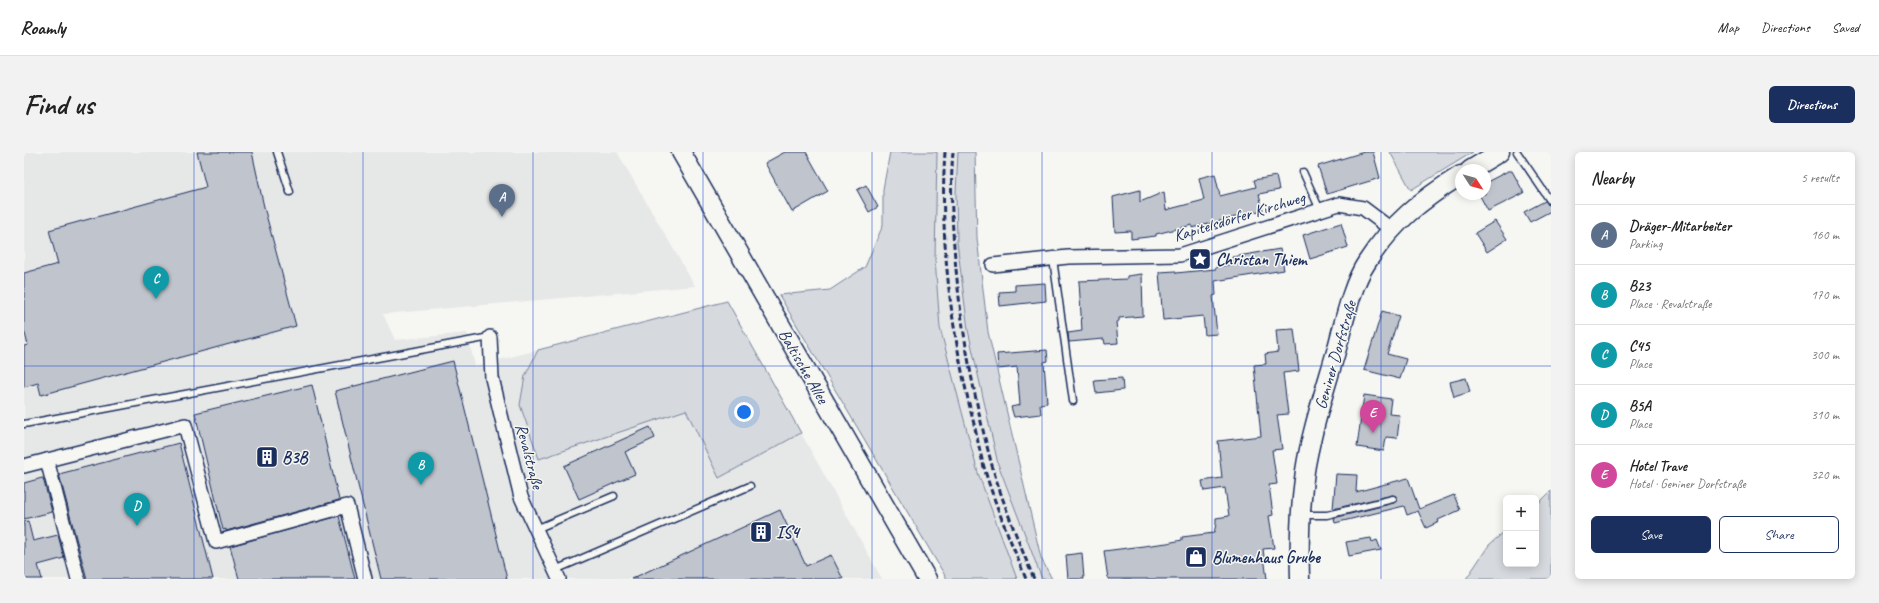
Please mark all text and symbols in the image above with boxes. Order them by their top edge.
text: Roamly [20,16,66,40]
text: Map [1718,19,1739,36]
text: Directions [1761,19,1810,36]
text: Saved [1832,19,1859,36]
button: Directions [1769,86,1855,123]
text: Find us [24,87,94,122]
north arrow [1455,164,1491,200]
text: Nearby [1591,168,1634,189]
text: 5 results [1801,170,1839,186]
pin: A [489,184,515,217]
street label: Kapitelsdörfer Kirchweg [1171,186,1309,246]
text: Dräger-Mitarbeiter [1629,217,1731,236]
text: A [1601,227,1607,243]
text: 160 m [1811,227,1839,243]
text: Parking [1629,236,1663,252]
place icon: Christan Thiem [1187,246,1213,272]
place label: Christan Thiem [1216,249,1308,270]
pin: C [143,266,169,299]
text: B23 [1629,277,1650,296]
text: B [1601,287,1607,303]
text: 170 m [1811,287,1839,303]
text: Place · Revalstraße [1629,296,1712,312]
street label: Geniner Dorfstraße [1310,297,1361,412]
street label: Baltische Allee [774,325,834,408]
text: C45 [1629,337,1649,356]
text: C [1601,347,1607,363]
text: 300 m [1811,347,1839,363]
text: Place [1629,356,1652,372]
text: B5A [1629,397,1651,416]
pin: E [1360,400,1386,433]
your location [734,402,754,422]
text: D [1600,407,1608,423]
text: 310 m [1811,407,1839,423]
text: Place [1629,416,1652,432]
street label: Revalstraße [511,421,549,492]
building icon: B3B [254,444,280,470]
place label: B3B [282,447,310,468]
pin: B [408,452,434,485]
text: Hotel Trave [1629,457,1687,476]
text: E [1601,467,1607,483]
text: 320 m [1811,467,1839,483]
text: Hotel · Geniner Dorfstraße [1629,476,1746,492]
pin: D [124,493,150,526]
map controls [1503,495,1539,567]
button: + [1503,495,1539,531]
button: Save [1591,516,1711,553]
button: Share [1719,516,1839,553]
building icon: IS4 [748,519,774,545]
place label: IS4 [776,522,801,543]
button: − [1503,531,1539,567]
shop icon: Blumenhaus Grube [1183,544,1209,570]
place label: Blumenhaus Grube [1212,547,1321,568]

